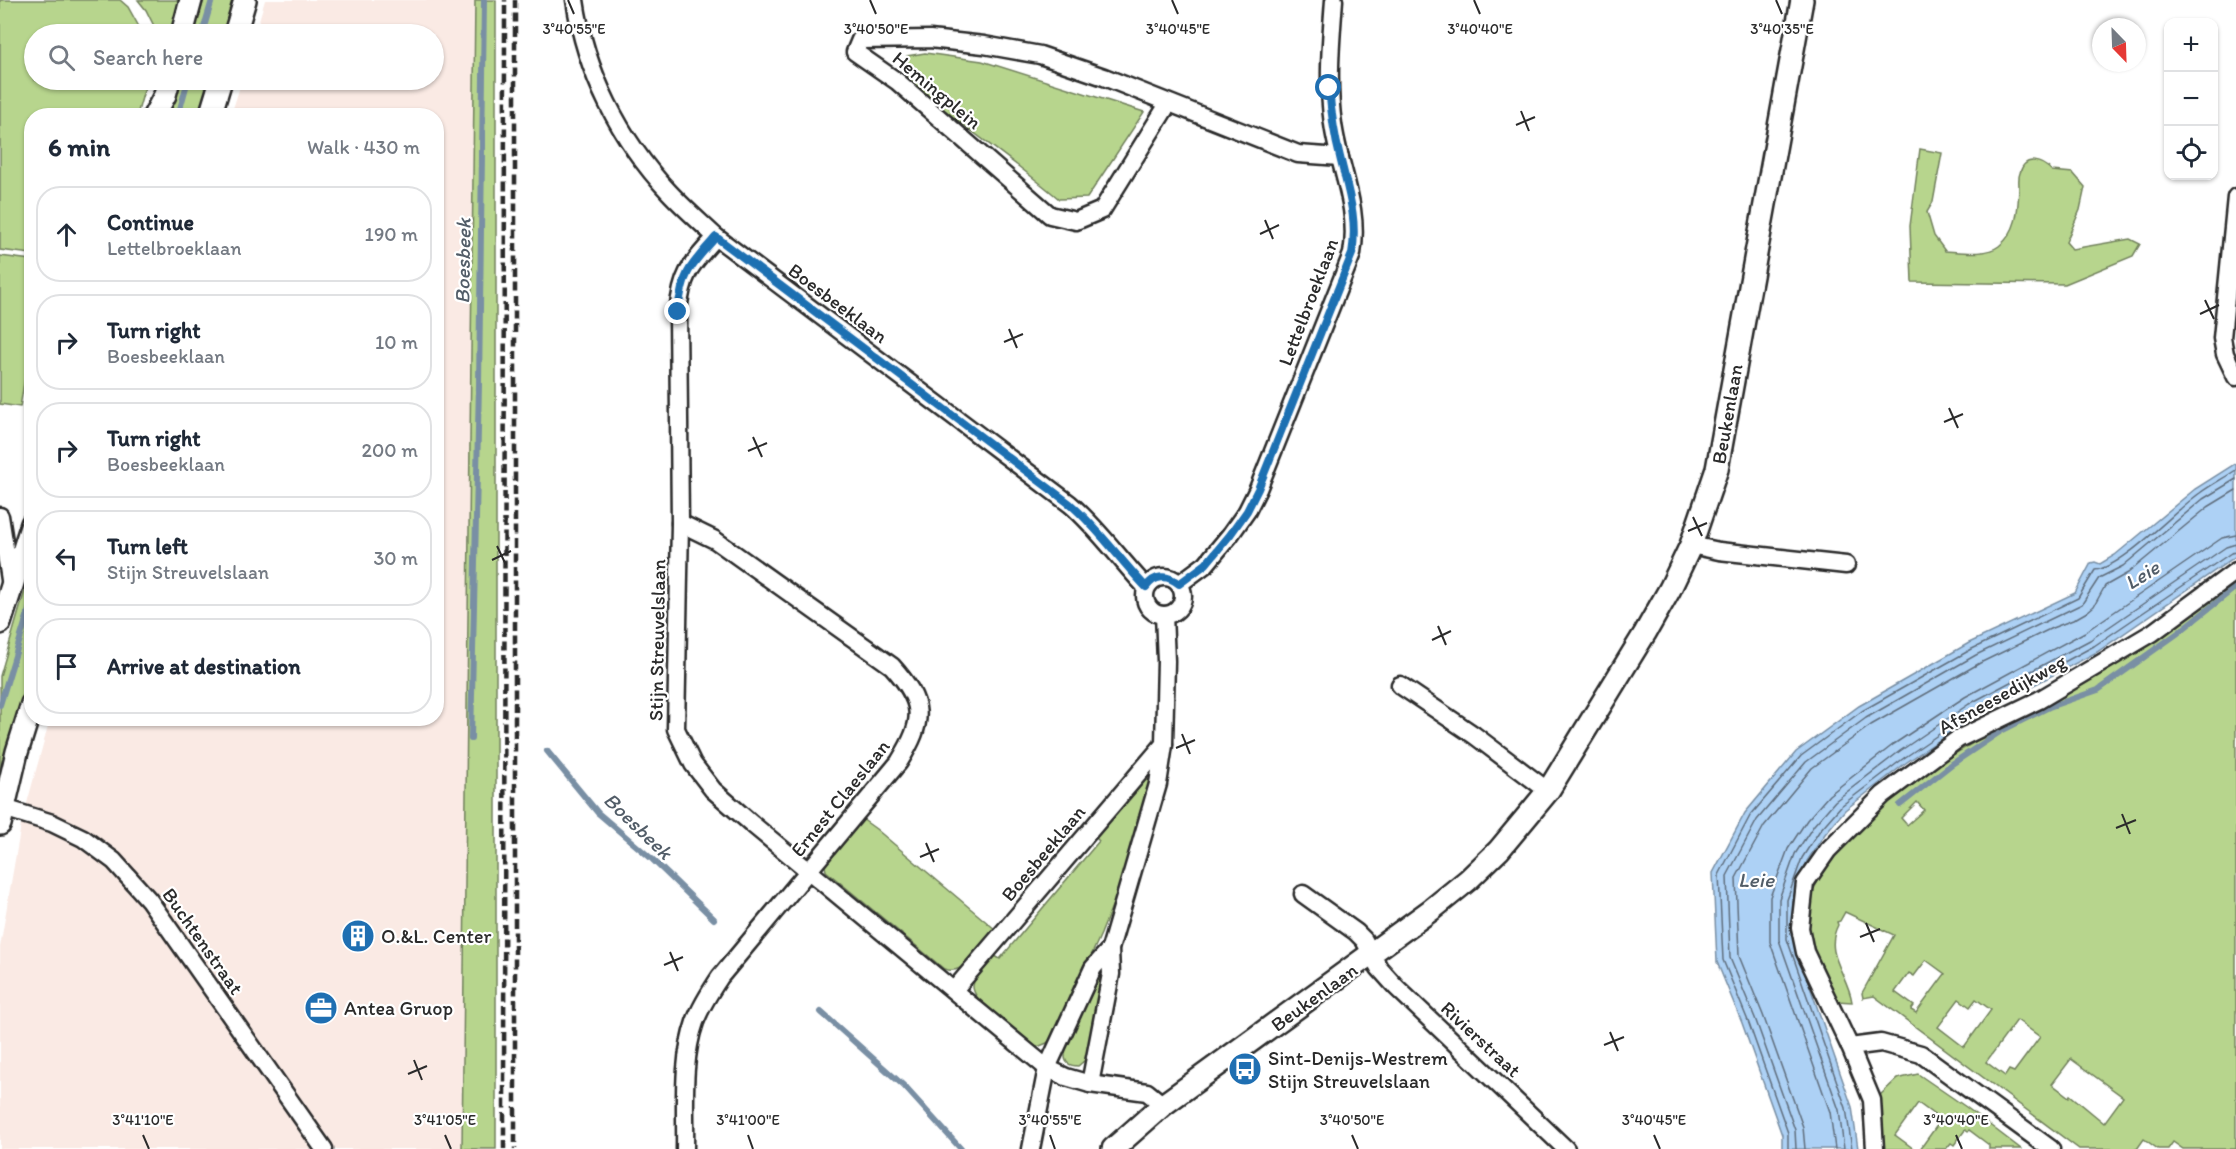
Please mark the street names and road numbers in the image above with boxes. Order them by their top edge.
street label: Hemingplein [888,46,986,134]
street label: Lettelbroeklaan [1273,235,1343,369]
street label: Boesbeeklaan [784,258,893,348]
street label: Beukenlaan [1706,362,1748,466]
street label: Stijn Streuvelslaan [644,559,670,721]
street label: Afsneesedijkweg [1934,649,2071,739]
street label: Ernest Claeslaan [785,734,895,861]
street label: Boesbeeklaan [996,800,1090,906]
street label: Buchtenstraat [157,883,249,999]
street label: Beukenlaan [1266,958,1362,1036]
street label: Rivierstraat [1436,996,1526,1082]

